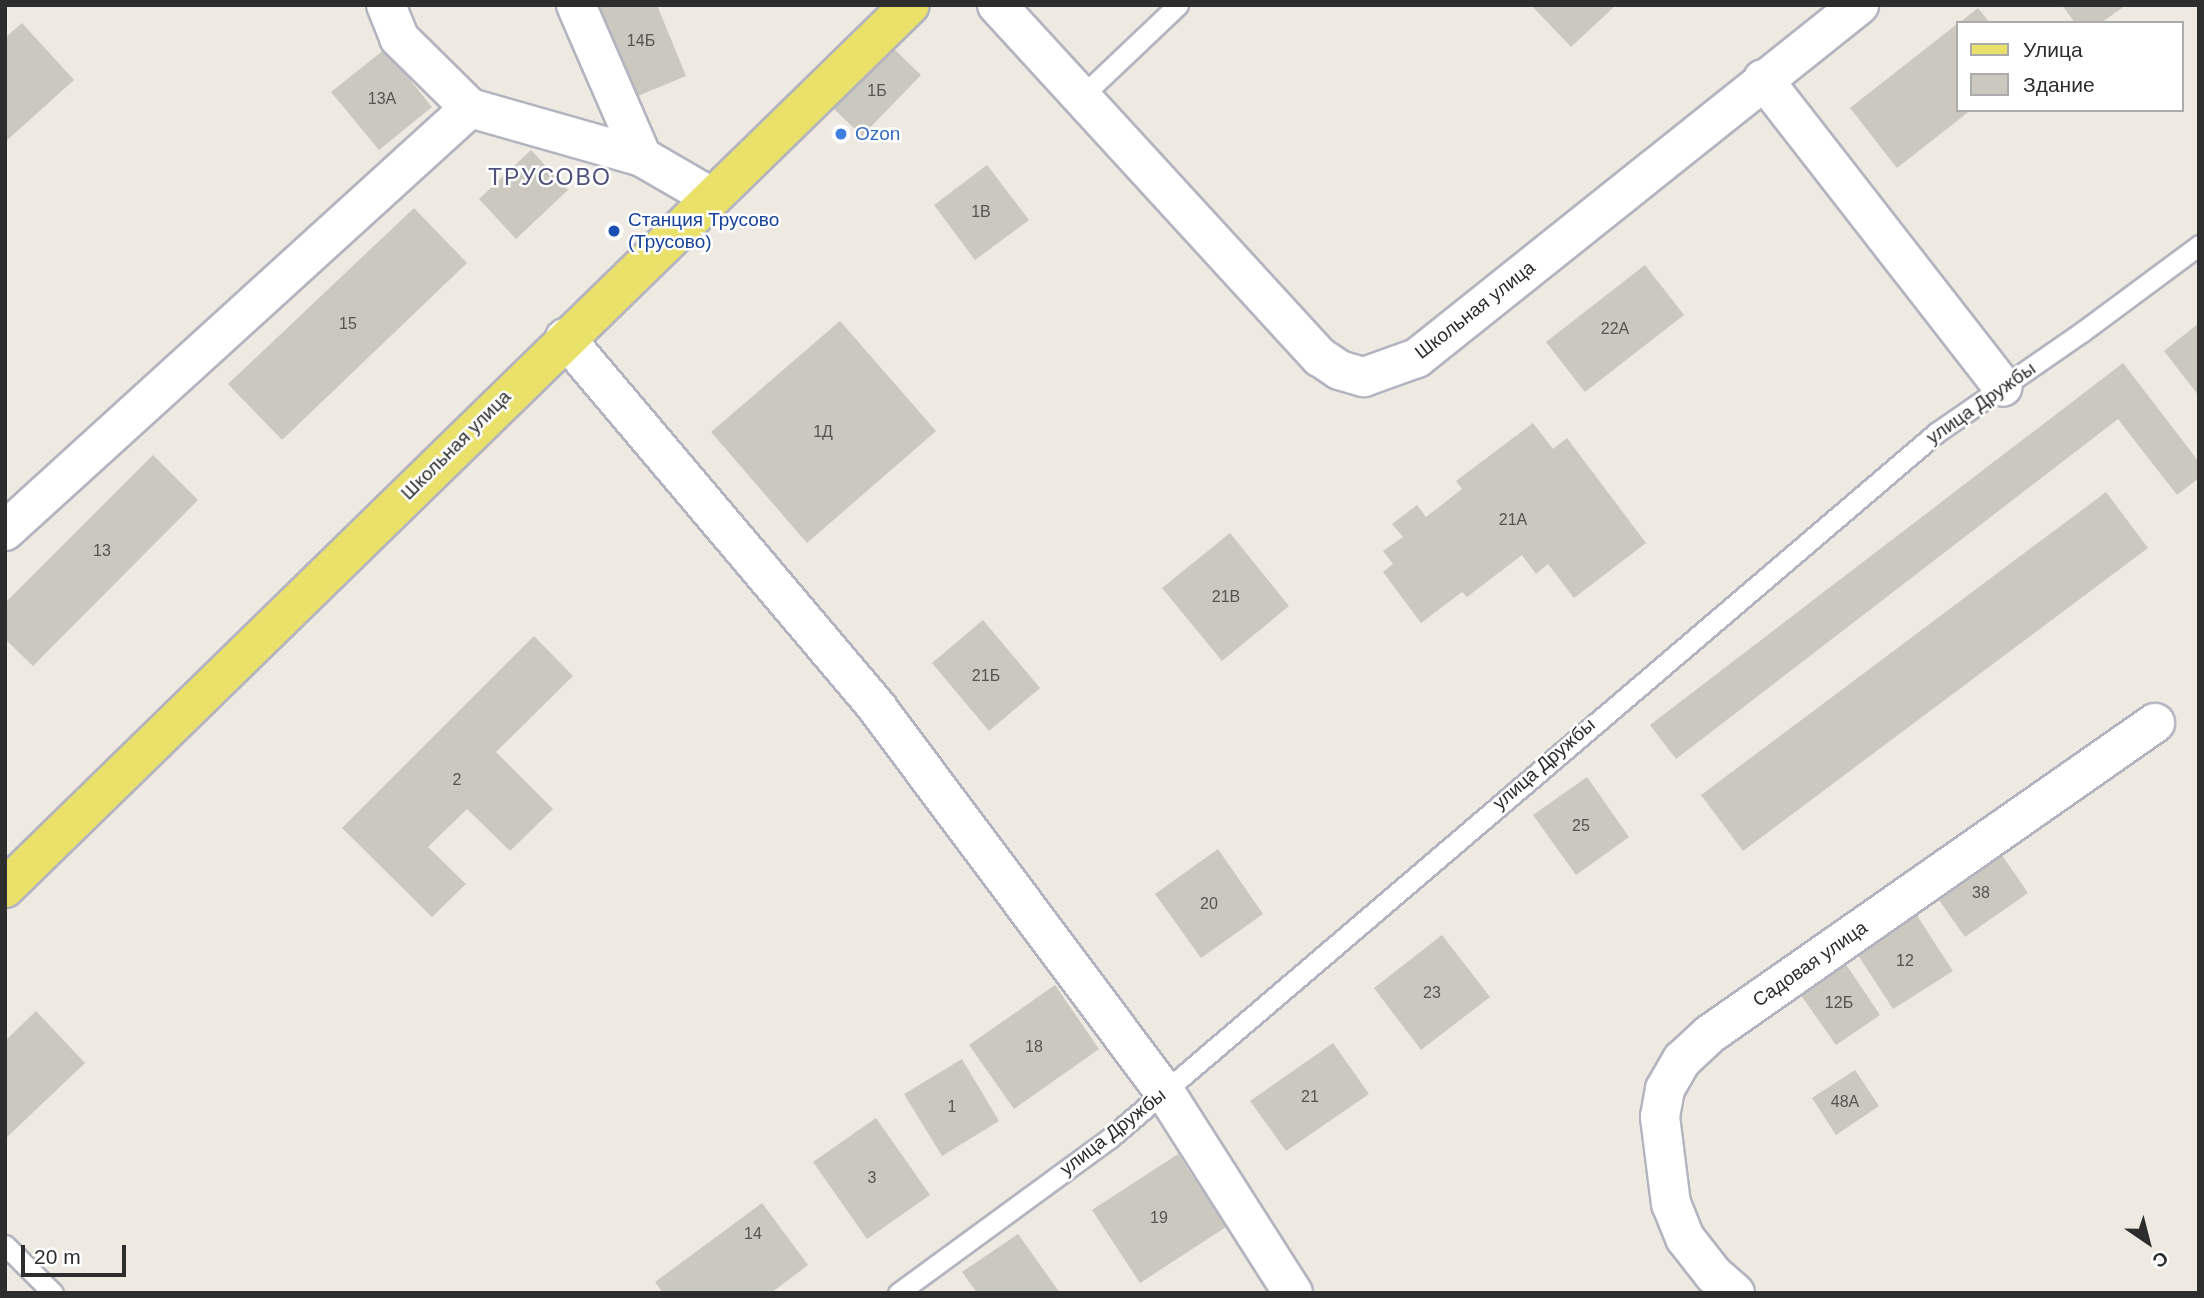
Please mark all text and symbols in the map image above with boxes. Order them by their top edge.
legend [1955,21,2183,112]
house number: 14Б [627,31,655,51]
text: Улица [2023,38,2083,61]
text: Здание [2023,73,2095,96]
house number: 1Б [867,81,887,101]
house number: 13А [368,89,396,109]
place label: Ozon [855,123,900,145]
marker: Ozon [833,126,849,142]
district label: ТРУСОВО [489,163,611,191]
house number: 1В [971,202,991,222]
place label: Станция Трусово (Трусово) [628,209,779,253]
marker: Станция Трусово (Трусово) [606,223,622,239]
street label: Школьная улица [1410,256,1540,364]
house number: 15 [339,314,357,334]
house number: 22А [1601,319,1629,339]
street label: улица Дружбы [1922,357,2040,449]
street label: Школьная улица [396,385,516,505]
house number: 1Д [813,422,833,442]
house number: 21А [1499,510,1527,530]
house number: 13 [93,541,111,561]
house number: 21В [1212,587,1240,607]
house number: 21Б [972,666,1000,686]
street label: улица Дружбы [1488,713,1600,815]
house number: 2 [453,770,461,790]
house number: 25 [1572,816,1590,836]
house number: 38 [1972,883,1990,903]
house number: 20 [1200,894,1218,914]
street label: Садовая улица [1748,916,1872,1012]
house number: 12 [1896,951,1914,971]
house number: 23 [1423,983,1441,1003]
house number: 12Б [1825,993,1853,1013]
house number: 18 [1025,1037,1043,1057]
street label: улица Дружбы [1056,1084,1170,1180]
house number: 21 [1301,1087,1319,1107]
house number: 48А [1831,1092,1859,1112]
house number: 1 [948,1097,956,1117]
house number: 3 [868,1168,876,1188]
north arrow [2113,1207,2183,1277]
house number: 19 [1150,1208,1168,1228]
house number: 14 [744,1224,762,1244]
scale bar [24,1232,130,1276]
text: 20 m [34,1245,81,1268]
text: С [2149,1247,2172,1272]

